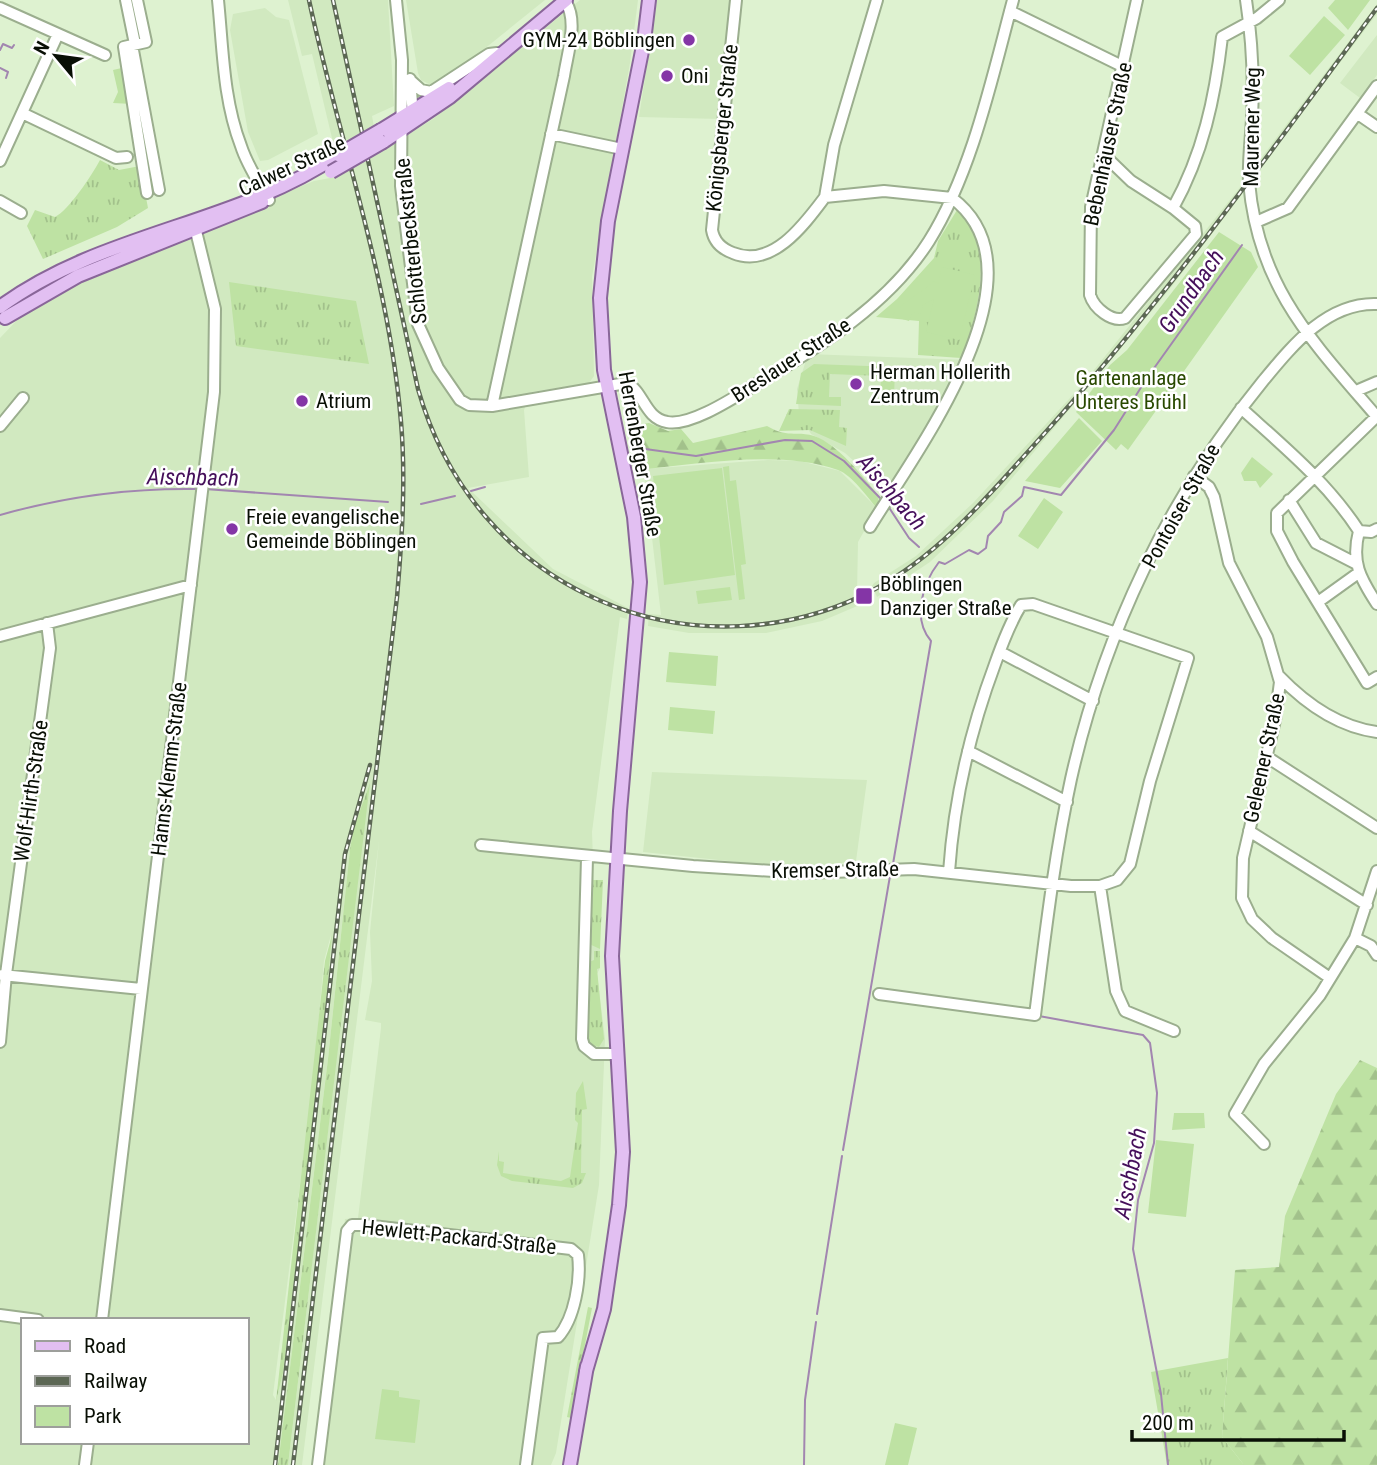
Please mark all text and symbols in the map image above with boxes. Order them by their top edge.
north arrow [21,21,91,91]
place label: GYM-24 Böblingen [522,28,675,52]
marker: GYM-24 Böblingen [681,32,697,48]
text: N [29,37,54,59]
street label: Königsberger Straße [701,43,743,213]
street label: Bebenhäuser Straße [1079,60,1137,228]
place label: Oni [681,64,709,88]
street label: Maurener Weg [1239,67,1265,187]
marker: Oni [659,68,675,84]
street label: Calwer Straße [235,131,350,201]
street label: Schlotterbeckstraße [390,157,432,325]
water label: Grundbach [1153,244,1230,338]
street label: Breslauer Straße [727,313,855,407]
place label: Herman Hollerith Zentrum [870,360,1011,408]
park label: Gartenanlage Unteres Brühl [1075,366,1187,414]
street label: Herrenberger Straße [614,370,666,539]
marker: Herman Hollerith Zentrum [848,376,864,392]
place label: Atrium [316,389,371,413]
marker: Atrium [294,393,310,409]
street label: Pontoiser Straße [1137,440,1225,572]
water label: Aischbach [851,448,932,536]
water label: Aischbach [146,463,239,492]
place label: Freie evangelische Gemeinde Böblingen [246,505,417,553]
marker: Freie evangelische Gemeinde Böblingen [224,521,240,537]
place label: Böblingen Danziger Straße [880,572,1012,620]
marker: Böblingen Danziger Straße [854,586,874,606]
street label: Hanns-Klemm-Straße [146,680,192,857]
street label: Geleener Straße [1239,691,1289,825]
street label: Wolf-Hirth-Straße [9,718,53,864]
street label: Kremser Straße [771,857,899,883]
water label: Aischbach [1108,1125,1153,1222]
street label: Hewlett-Packard-Straße [361,1215,558,1259]
legend [21,1318,248,1444]
text: Road [84,1334,126,1358]
text: Railway [84,1369,147,1393]
scale bar [1132,1398,1344,1442]
text: Park [84,1404,122,1428]
text: 200 m [1142,1411,1194,1435]

